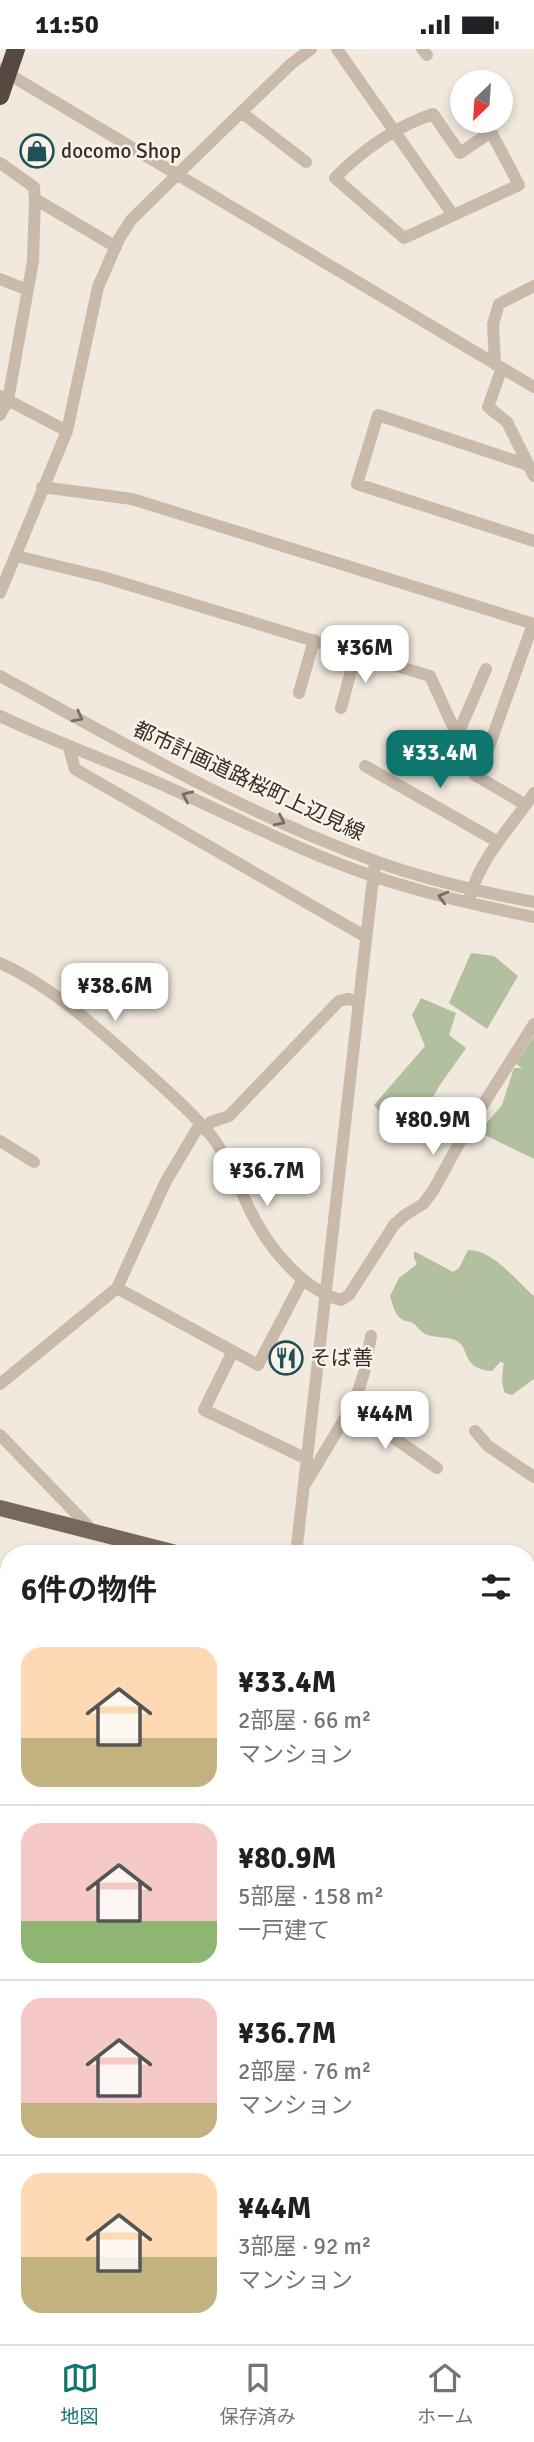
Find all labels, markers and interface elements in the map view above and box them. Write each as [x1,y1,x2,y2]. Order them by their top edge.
text: 11:50 [35,9,99,41]
north arrow [450,70,513,133]
map controls [450,70,513,133]
shop icon: docomo Shop [18,132,56,170]
place label: docomo Shop [61,138,181,164]
pin: ¥36M [324,625,406,685]
text: ¥36M [337,633,393,662]
one-way arrow [71,709,83,722]
street label: 都市計画道路桜町上辺見線 [129,716,369,846]
pin: ¥33.4M [383,731,497,790]
text: ¥33.4M [402,738,478,767]
one-way arrow [182,790,194,804]
one-way arrow [273,813,285,827]
one-way arrow [438,891,450,906]
pin: ¥38.6M [58,963,172,1023]
text: ¥38.6M [77,971,153,1000]
pin: ¥80.9M [376,1097,490,1157]
text: ¥80.9M [395,1105,471,1134]
pin: ¥36.7M [210,1149,324,1208]
text: ¥36.7M [229,1156,305,1185]
restaurant icon: そば善 [267,1339,305,1377]
place label: そば善 [310,1345,373,1371]
pin: ¥44M [344,1391,426,1451]
text: ¥44M [357,1399,413,1428]
icon: filters [477,1568,515,1606]
text: 6件の物件 [21,1572,157,1609]
text: ¥33.4M [238,1664,336,1701]
icon: home [77,1675,161,1759]
text: 2部屋 · 66 m² [238,1706,371,1735]
text: マンション [238,1740,353,1769]
text: ¥80.9M [238,1840,336,1877]
icon: home [77,1851,161,1935]
text: 5部屋 · 158 m² [238,1882,384,1911]
text: 一戸建て [238,1916,330,1945]
text: ¥36.7M [238,2015,336,2052]
icon: home [77,2026,161,2110]
text: 2部屋 · 76 m² [238,2057,371,2086]
text: マンション [238,2091,353,2120]
text: ¥44M [238,2190,312,2227]
icon: home [77,2201,161,2285]
text: 3部屋 · 92 m² [238,2232,371,2261]
text: マンション [238,2266,353,2295]
tab: 地図 [61,2359,99,2429]
tab: 保存済み [220,2359,296,2429]
tab: ホーム [417,2359,473,2429]

